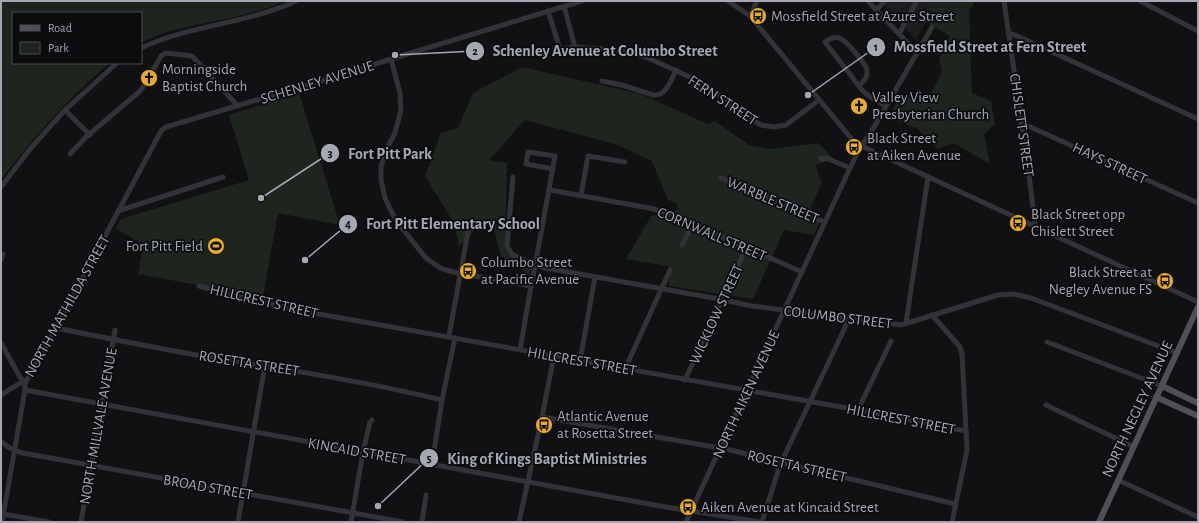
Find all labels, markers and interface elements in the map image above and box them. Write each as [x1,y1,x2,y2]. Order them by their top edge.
bus stop icon: Mossfield Street at Azure Street [748,6,768,26]
place label: Mossfield Street at Azure Street [771,9,954,24]
legend [12,12,142,64]
text: Road [48,22,72,34]
callout: Mossfield Street at Fern Street [866,33,1095,61]
callout: Schenley Avenue at Columbo Street [465,37,726,65]
text: Mossfield Street at Fern Street [894,39,1087,55]
text: 1 [874,41,878,53]
text: Park [48,42,69,54]
text: Schenley Avenue at Columbo Street [492,43,718,60]
text: 2 [472,45,478,57]
street label: SCHENLEY AVENUE [259,58,375,107]
place label: Morningside Baptist Church [162,62,247,94]
church icon: Morningside Baptist Church [139,68,159,88]
street label: CHISLETT STREET [1007,72,1036,178]
street label: FERN STREET [685,73,761,129]
place label: Valley View Presbyterian Church [872,90,989,122]
church icon: Valley View Presbyterian Church [849,96,869,116]
place label: Black Street at Aiken Avenue [867,131,961,163]
bus stop icon: Black Street at Aiken Avenue [844,137,864,157]
callout: Fort Pitt Park [320,139,440,167]
street label: HAYS STREET [1070,140,1150,187]
text: Fort Pitt Park [348,146,432,162]
text: 3 [327,147,333,159]
street label: WARBLE STREET [725,174,822,227]
street label: CORNWALL STREET [655,205,769,264]
place label: Black Street opp Chislett Street [1031,207,1125,239]
callout: Fort Pitt Elementary School [338,210,548,238]
bus stop icon: Black Street opp Chislett Street [1008,213,1028,233]
text: Fort Pitt Elementary School [366,216,540,233]
text: 4 [345,218,351,230]
street label: NORTH MATHILDA STREET [22,232,113,380]
sports icon: Fort Pitt Field [206,236,226,256]
place label: Fort Pitt Field [126,239,203,254]
place label: Columbo Street at Pacific Avenue [481,255,579,287]
bus stop icon: Columbo Street at Pacific Avenue [458,261,478,281]
street label: WICKLOW STREET [687,261,746,366]
place label: Black Street at Negley Avenue FS [1049,265,1152,297]
bus stop icon: Black Street at Negley Avenue FS [1155,271,1175,291]
street label: HILLCREST STREET [208,282,320,321]
street label: COLUMBO STREET [783,303,894,332]
street label: NORTH AIKEN AVENUE [710,328,783,460]
street label: NORTH NEGLEY AVENUE [1099,339,1176,480]
street label: HILLCREST STREET [526,345,638,379]
street label: NORTH MILLVALE AVENUE [77,347,120,505]
street label: ROSETTA STREET [198,348,301,379]
street label: HILLCREST STREET [845,402,957,438]
place label: Atlantic Avenue at Rosetta Street [557,409,653,441]
bus stop icon: Atlantic Avenue at Rosetta Street [534,415,554,435]
street label: KINCAID STREET [307,435,408,468]
callout: King of Kings Baptist Ministries [419,444,655,472]
street label: ROSETTA STREET [746,448,849,485]
text: King of Kings Baptist Ministries [447,451,647,467]
text: 5 [426,452,432,464]
street label: BROAD STREET [162,472,255,503]
bus stop icon: Aiken Avenue at Kincaid Street [678,497,698,517]
place label: Aiken Avenue at Kincaid Street [701,500,879,515]

